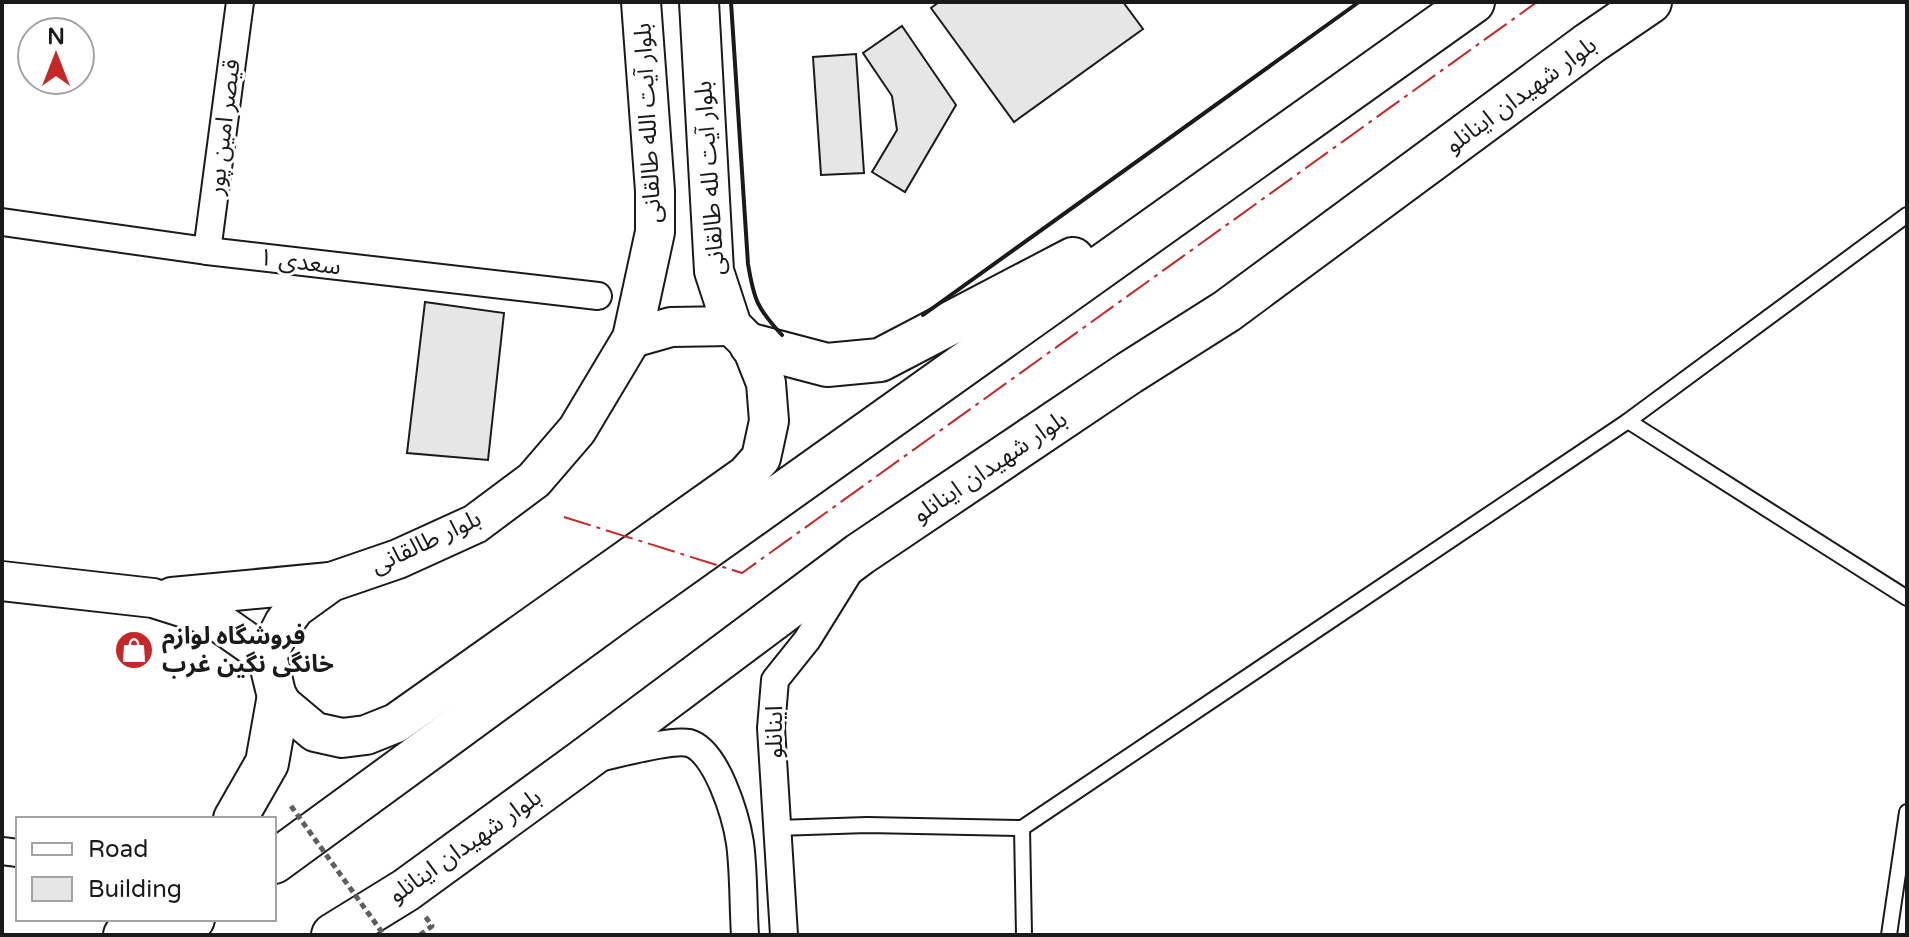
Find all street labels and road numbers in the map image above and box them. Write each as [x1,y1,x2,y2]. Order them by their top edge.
street label: بلوار آیت الله طالقانی [628,22,668,224]
street label: بلوار شهیدان اینانلو [1440,30,1602,160]
street label: قیصر امین پور [201,57,247,198]
street label: بلوار آیت لله طالقانی [689,80,731,276]
street label: سعدی ۱ [257,243,343,281]
street label: بلوار شهیدان اینانلو [907,405,1073,529]
street label: بلوار طالقانی [366,504,486,580]
street label: اینانلو [760,705,789,759]
street label: بلوار شهیدان اینانلو [383,783,547,909]

